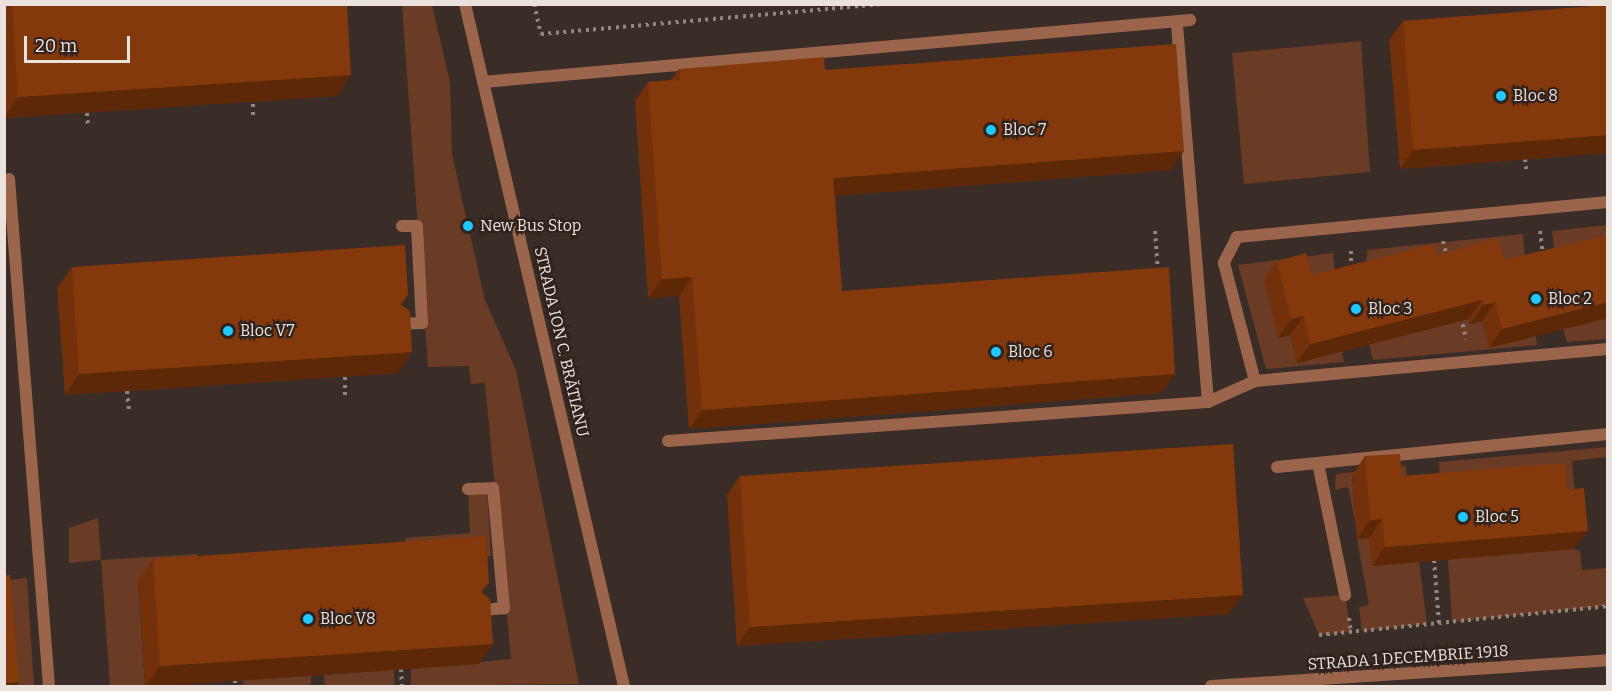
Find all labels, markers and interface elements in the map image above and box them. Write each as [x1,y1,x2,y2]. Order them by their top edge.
scale bar [27,24,134,62]
text: 20 m [35,35,77,57]
place label: Bloc 8 [1513,86,1558,106]
marker: Bloc 8 [1494,89,1508,103]
place label: Bloc 7 [1003,120,1046,140]
marker: Bloc 7 [984,123,998,137]
place label: New Bus Stop [480,216,581,236]
marker: New Bus Stop [461,219,475,233]
street label: STRADA ION C. BRĂTIANU [530,245,592,439]
place label: Bloc 2 [1548,289,1592,309]
marker: Bloc 2 [1529,292,1543,306]
place label: Bloc 3 [1368,299,1412,319]
marker: Bloc 3 [1349,302,1363,316]
place label: Bloc V7 [240,321,294,341]
marker: Bloc V7 [221,324,235,338]
place label: Bloc 6 [1008,342,1053,362]
marker: Bloc 6 [989,345,1003,359]
place label: Bloc 5 [1475,507,1519,527]
marker: Bloc 5 [1456,510,1470,524]
place label: Bloc V8 [320,609,376,629]
marker: Bloc V8 [301,612,315,626]
street label: STRADA 1 DECEMBRIE 1918 [1307,641,1509,675]

